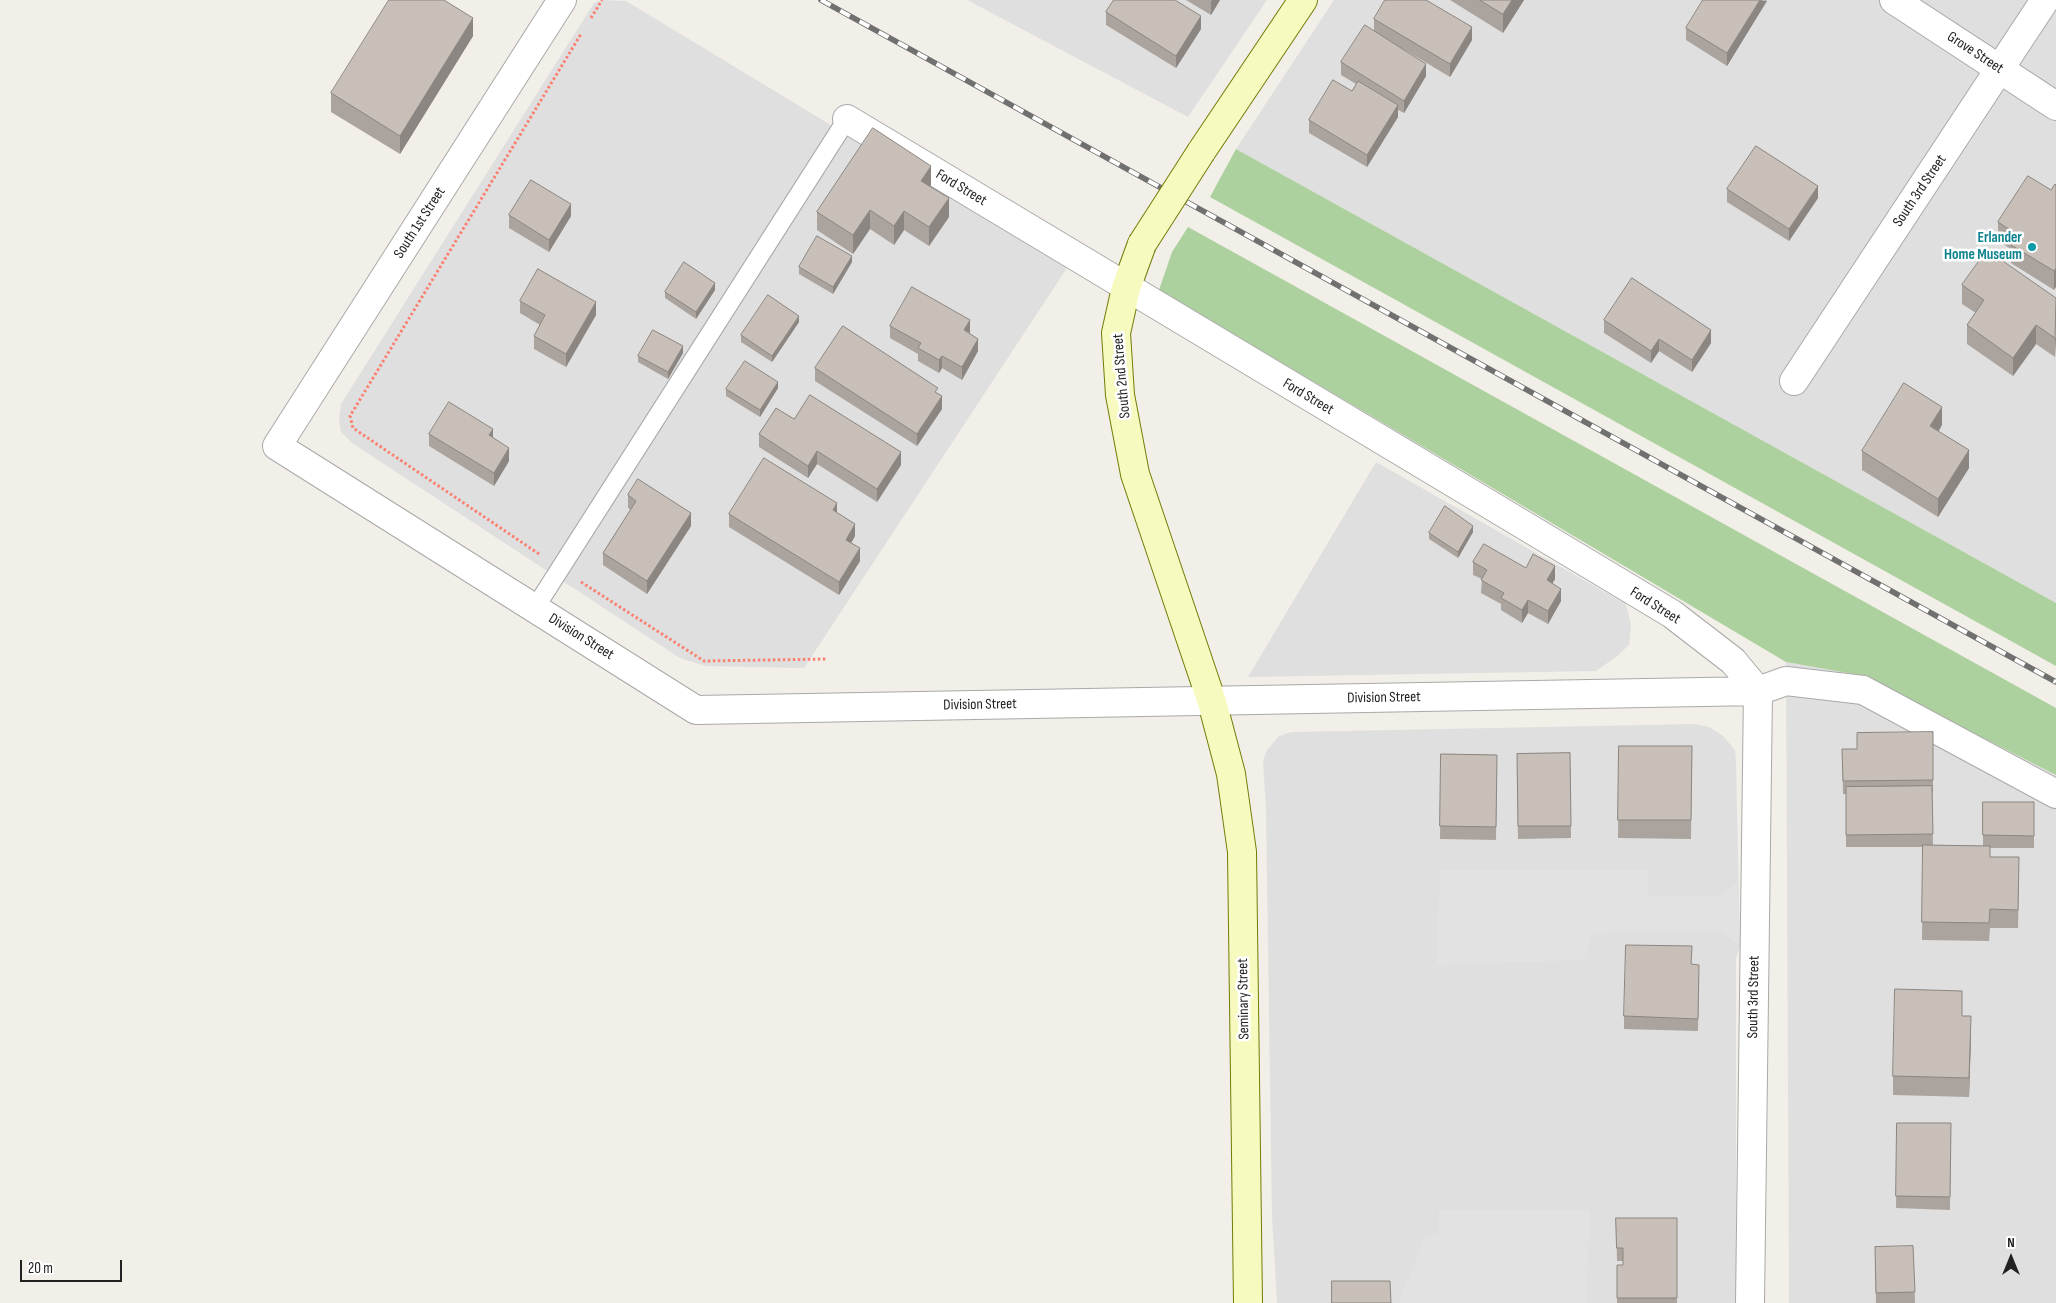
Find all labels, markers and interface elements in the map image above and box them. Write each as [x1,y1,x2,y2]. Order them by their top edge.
street label: Grove Street [1943,28,2007,78]
street label: South 3rd Street [1889,152,1951,230]
street label: Ford Street [932,166,990,210]
street label: South 1st Street [390,184,450,262]
place label: Erlander Home Museum [1944,229,2022,264]
marker: Erlander Home Museum [2026,241,2038,253]
street label: South 2nd Street [1109,333,1135,419]
street label: Ford Street [1279,375,1337,419]
street label: Ford Street [1626,584,1684,628]
street label: Division Street [545,610,617,664]
street label: Division Street [1347,688,1421,708]
street label: Division Street [943,695,1017,715]
street label: South 3rd Street [1744,955,1764,1039]
street label: Seminary Street [1234,958,1254,1040]
north arrow [1986,1233,2036,1283]
text: N [2007,1234,2015,1251]
scale bar [22,1250,125,1282]
text: 20 m [28,1259,53,1278]

